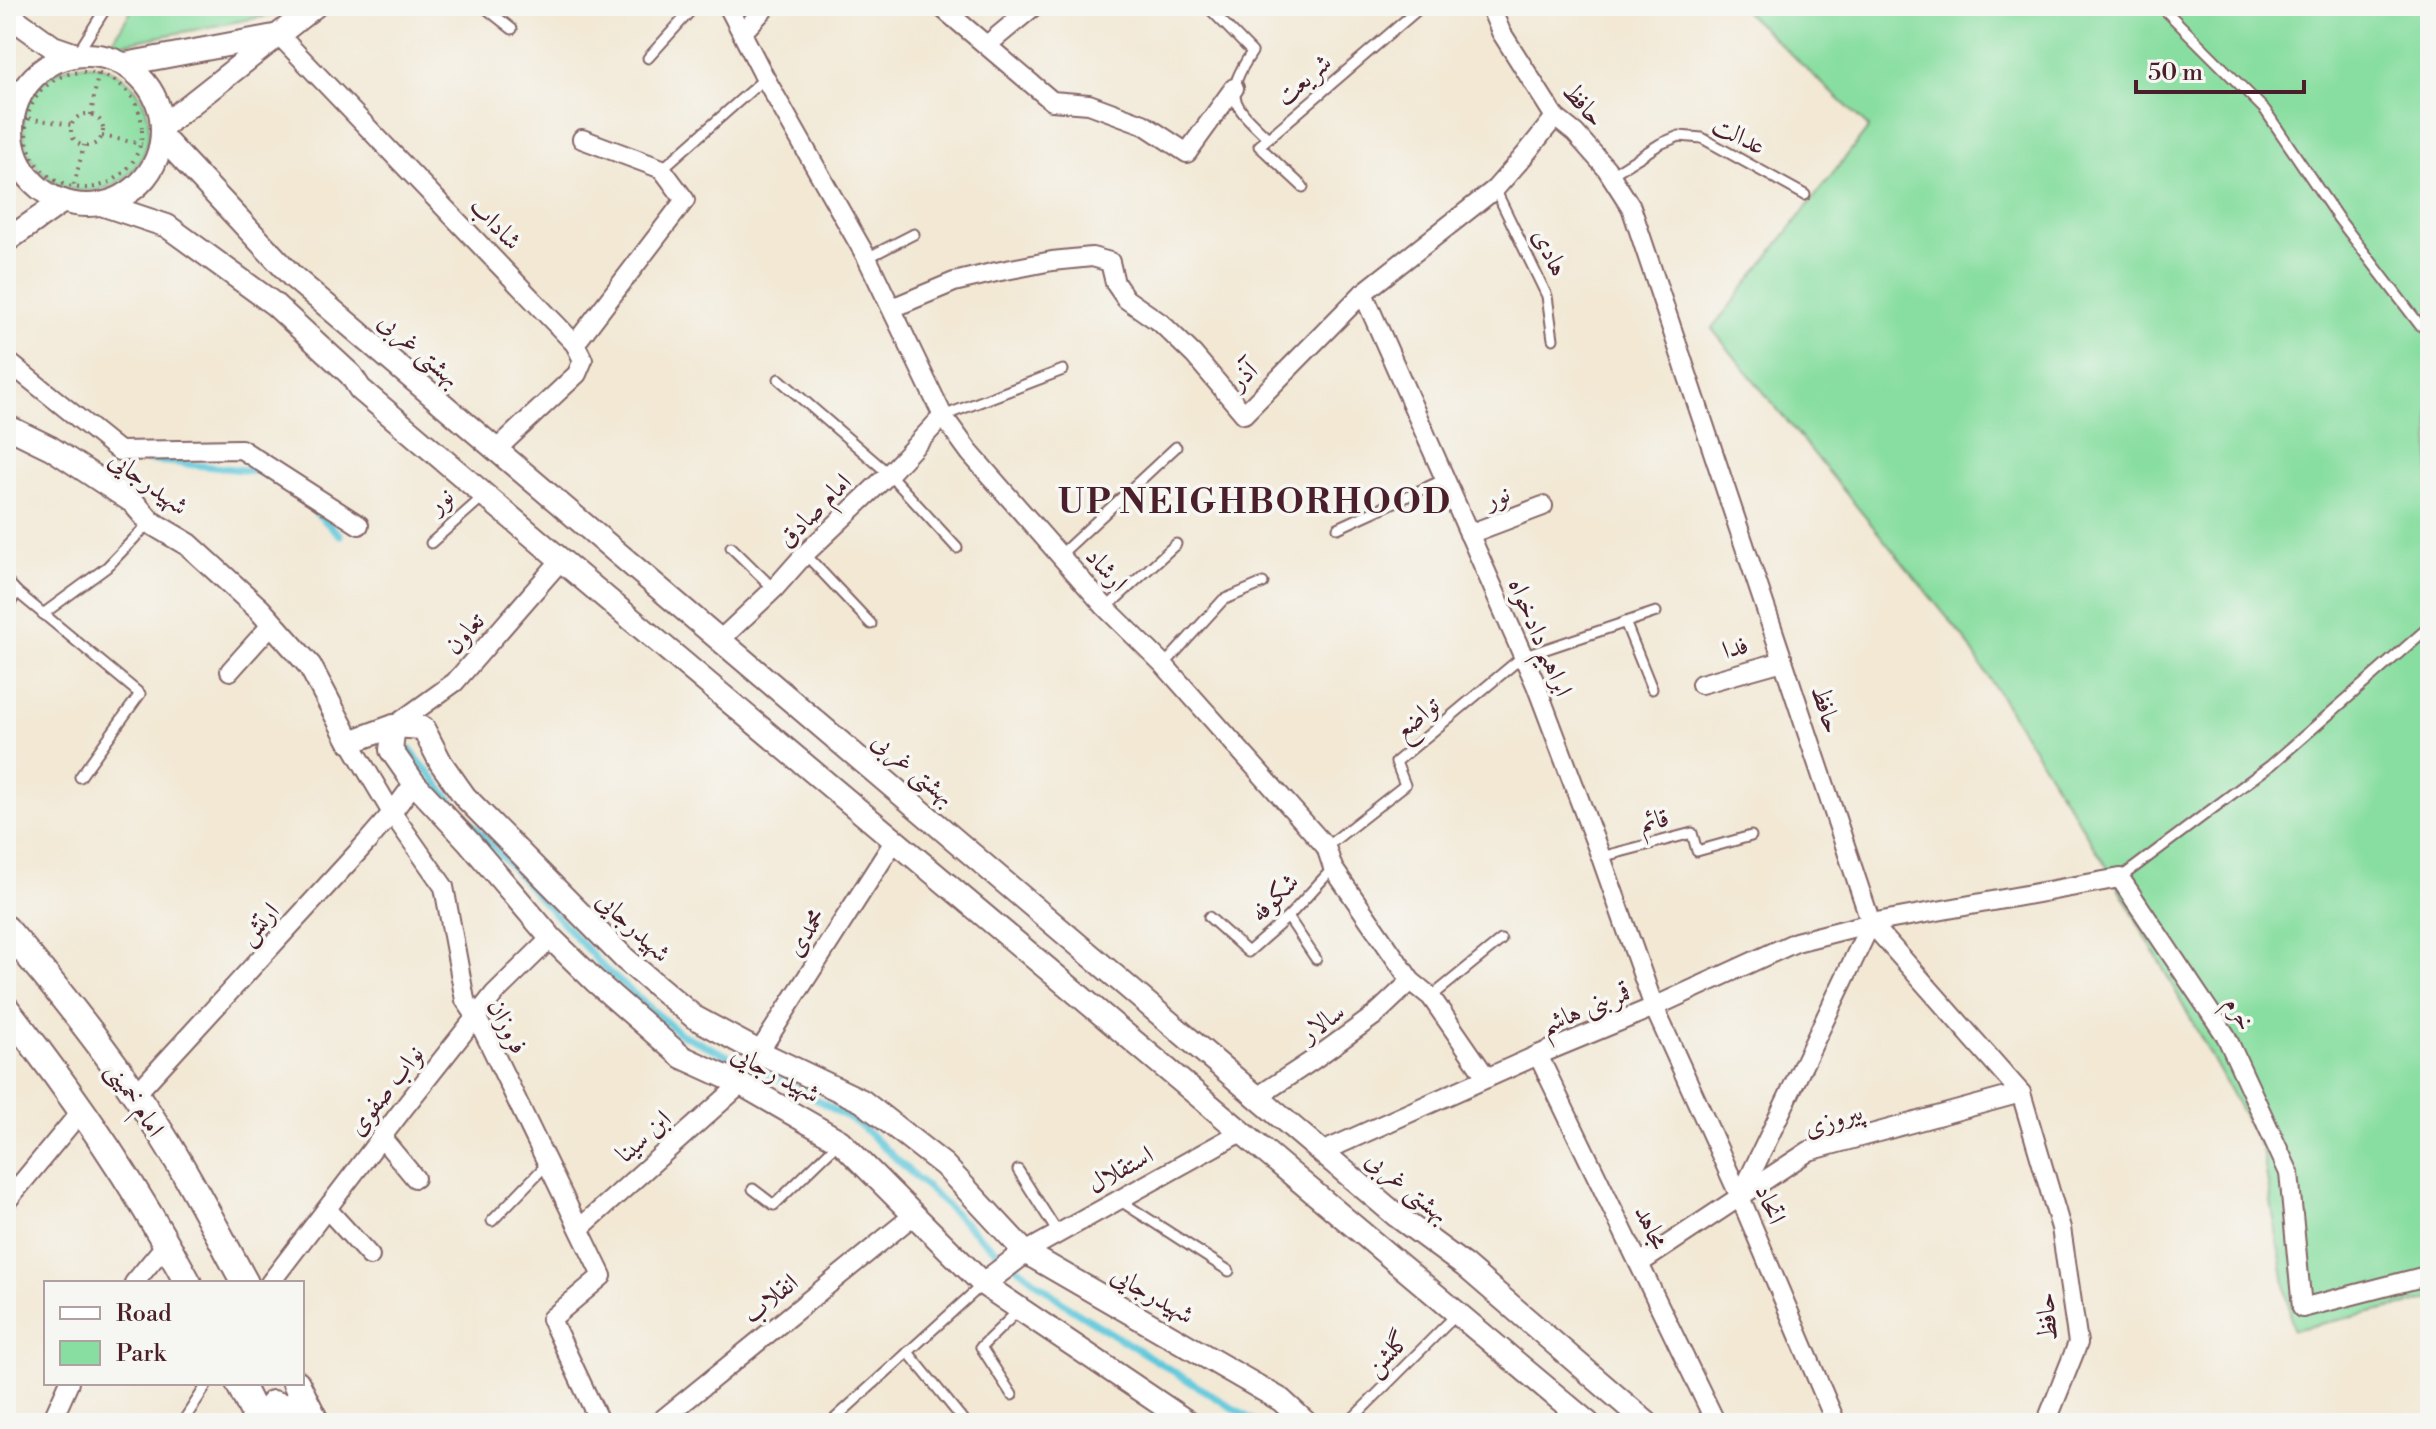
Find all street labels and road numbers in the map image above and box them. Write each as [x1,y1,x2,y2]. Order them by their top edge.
street label: شریعت [1269,47,1338,113]
street label: حافظ [1555,76,1612,134]
street label: عدالت [1707,109,1771,162]
street label: شاداب [462,190,528,257]
street label: هادی [1525,223,1575,282]
street label: بهشتی غربی [370,305,467,396]
street label: آذر [1220,353,1266,399]
street label: شهیدرجایی [102,443,194,522]
street label: امام صادق [771,467,863,559]
street label: نور [1477,478,1514,517]
street label: نور [419,481,460,523]
street label: ارشاد [1078,541,1134,598]
street label: ابراهیم دادخواه [1493,573,1579,705]
street label: تعاون [438,605,493,661]
street label: فدا [1719,629,1752,667]
street label: حافظ [1803,681,1849,738]
street label: تواضع [1387,689,1452,752]
street label: بهشتی غربی [864,725,962,814]
street label: قائم [1636,802,1674,846]
street label: شکوفه [1243,866,1306,929]
street label: شهیدرجایی [589,884,677,969]
street label: ارتش [231,896,287,952]
street label: محمدی [779,902,833,963]
street label: قمربنی هاشم [1536,976,1638,1050]
street label: خرم [2211,990,2262,1040]
street label: فروزان [479,993,535,1060]
street label: سالار [1291,996,1351,1052]
street label: شهید رجایی [726,1037,825,1111]
street label: نواب صفوی [341,1039,431,1142]
street label: امام خمینی [94,1056,171,1146]
street label: پیروزی [1800,1095,1868,1146]
street label: ابن سینا [609,1103,678,1170]
street label: استقلال [1082,1139,1159,1201]
street label: بهشتی غربی [1358,1143,1456,1232]
street label: اتحاد [1748,1180,1793,1229]
street label: مجاهد [1627,1200,1676,1255]
street label: شهیدرجایی [1105,1258,1200,1331]
street label: انقلاب [736,1267,805,1331]
street label: حافظ [2029,1291,2065,1343]
street label: گلشن [1358,1324,1418,1384]

